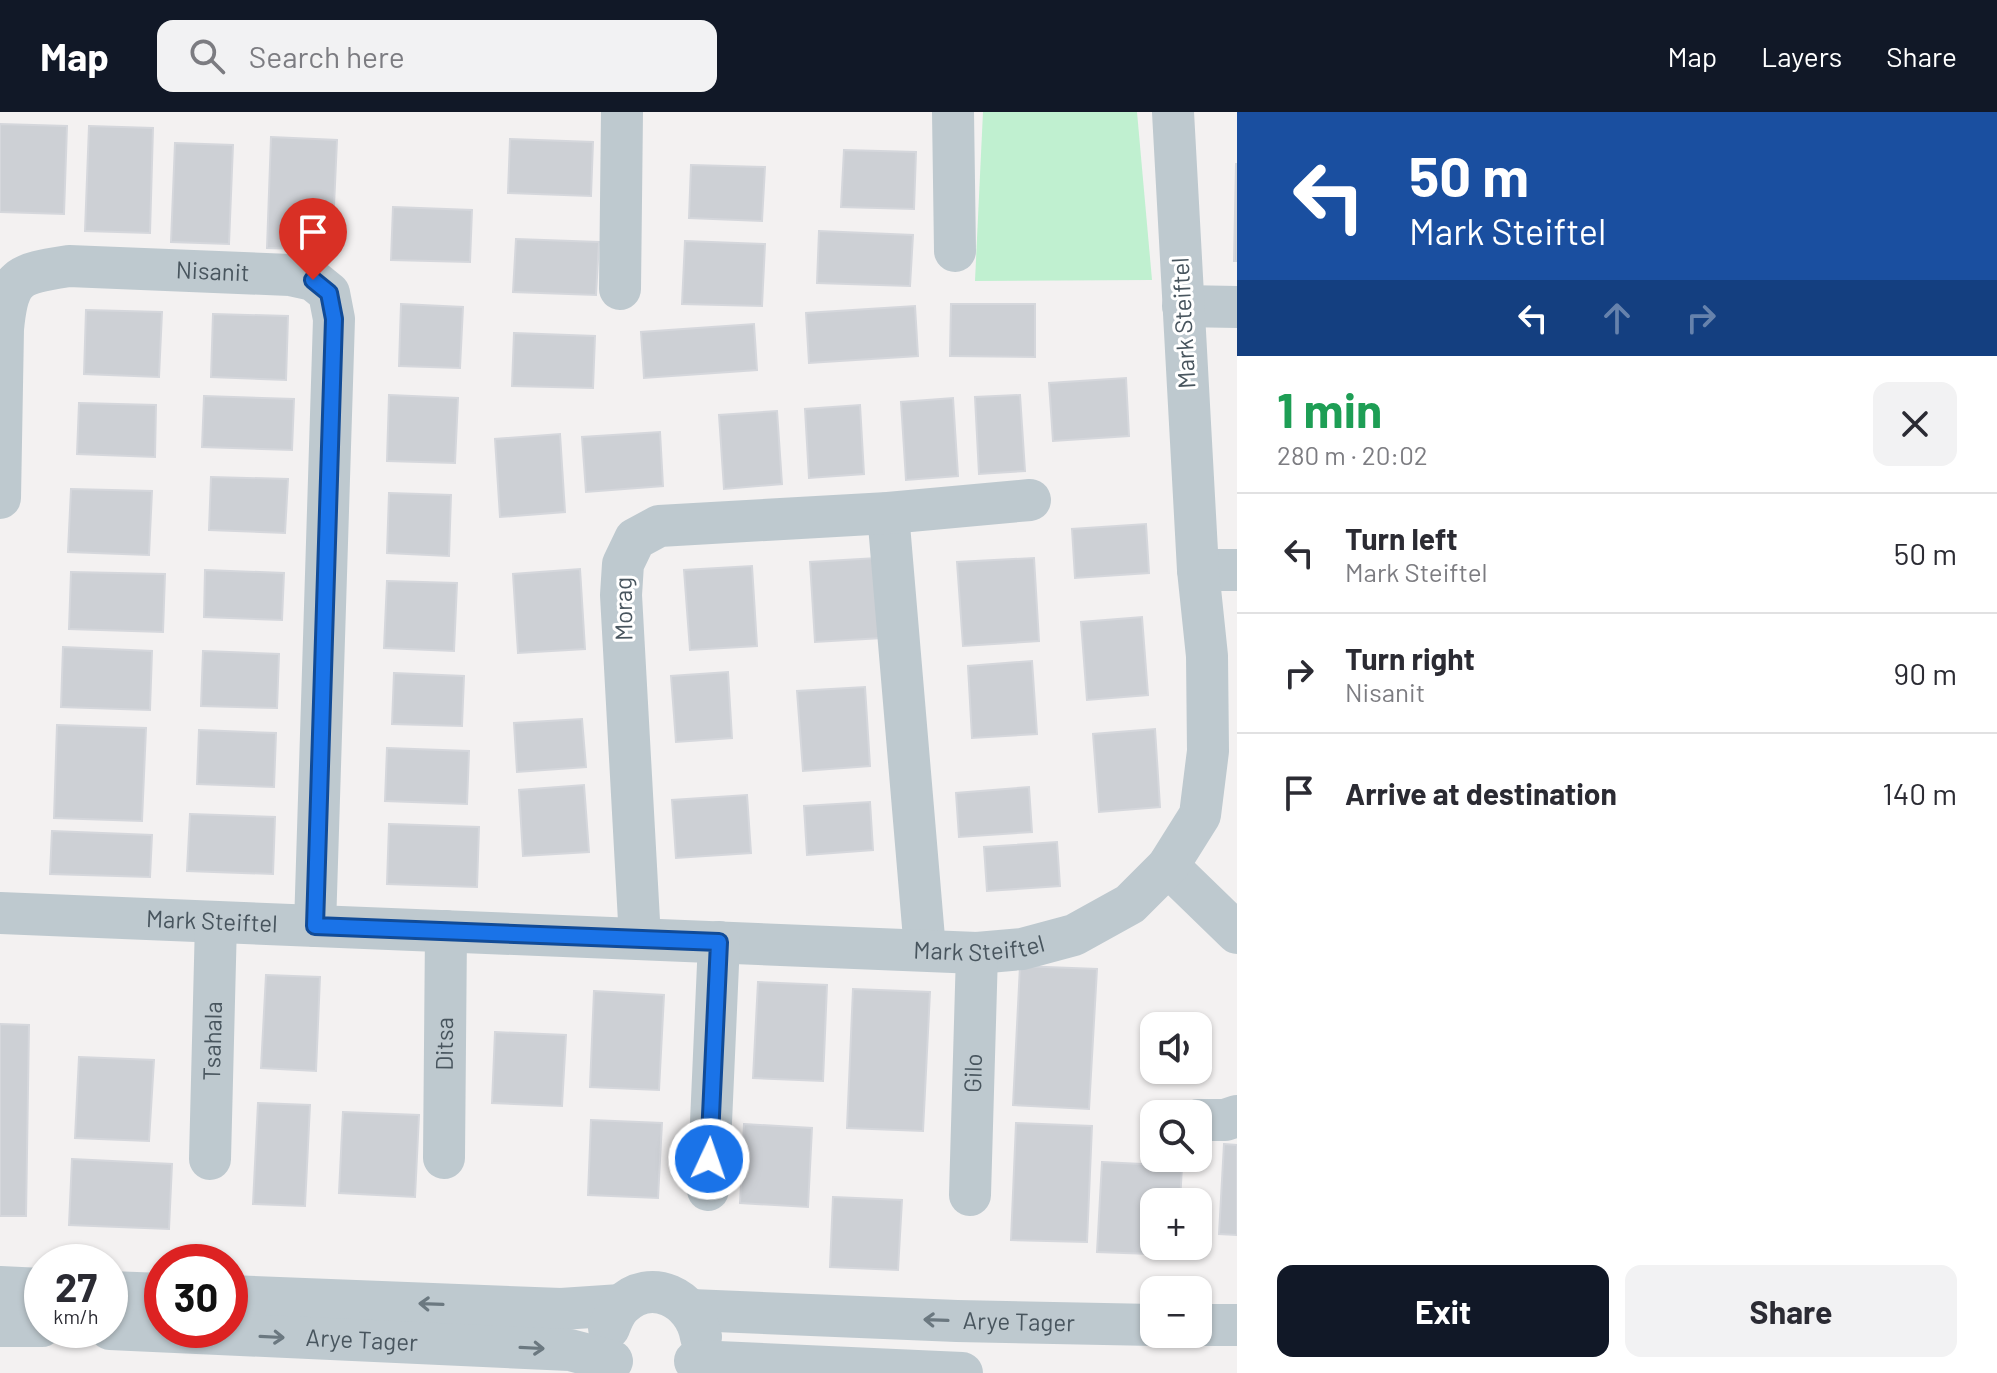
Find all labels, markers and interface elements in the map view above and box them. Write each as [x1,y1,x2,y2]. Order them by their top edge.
search box [157,20,717,92]
text: Map [40,33,109,79]
icon: search [185,34,229,78]
text: Search here [249,38,405,74]
text: Map [1667,39,1717,73]
text: Layers [1761,39,1842,73]
text: Share [1886,39,1957,73]
text: 50 m [1409,141,1529,208]
icon: left [1277,144,1381,248]
pin [279,198,347,280]
text: Mark Steiftel [1409,209,1606,252]
icon: arrive [291,210,335,254]
street label: Nisanit [175,254,250,286]
street label: Mark Steiftel [1165,257,1200,390]
icon: left [1511,296,1555,340]
icon: ahead [1595,296,1639,340]
icon: right [1679,296,1723,340]
text: 1 min [1277,380,1382,438]
button: close [1873,382,1957,466]
text: 280 m · 20:02 [1277,439,1428,470]
text: Turn left [1345,520,1458,556]
icon: left [1277,531,1321,575]
text: 50 m [1894,535,1957,571]
text: Mark Steiftel [1345,556,1487,587]
street label: Morag [607,577,638,641]
text: Turn right [1345,640,1475,676]
icon: right [1277,651,1321,695]
text: 90 m [1894,655,1957,691]
text: Nisanit [1345,676,1425,707]
icon: arrive [1277,771,1321,815]
text: Arrive at destination [1345,775,1617,811]
text: 140 m [1882,775,1957,811]
street label: Mark Steiftel [146,903,278,937]
street label: Mark Steiftel [913,928,1047,966]
street label: Tsahala [196,1001,227,1081]
map controls [1140,1012,1212,1348]
button: sound [1140,1012,1212,1084]
street label: Ditsa [429,1017,458,1071]
street label: Gilo [957,1053,987,1093]
button: search [1140,1100,1212,1172]
position arrow [667,1117,751,1201]
button: + [1140,1188,1212,1260]
speed limit sign: 30 [144,1244,248,1348]
text: 27 [55,1262,97,1310]
button: Exit [1277,1265,1609,1357]
button: Share [1625,1265,1957,1357]
button: − [1140,1276,1212,1348]
one-way arrow [418,1296,445,1311]
text: km/h [53,1304,99,1328]
street label: Arye Tager [962,1305,1075,1336]
one-way arrow [923,1312,950,1327]
street label: Arye Tager [305,1322,419,1356]
one-way arrow [258,1329,285,1344]
one-way arrow [518,1341,545,1356]

